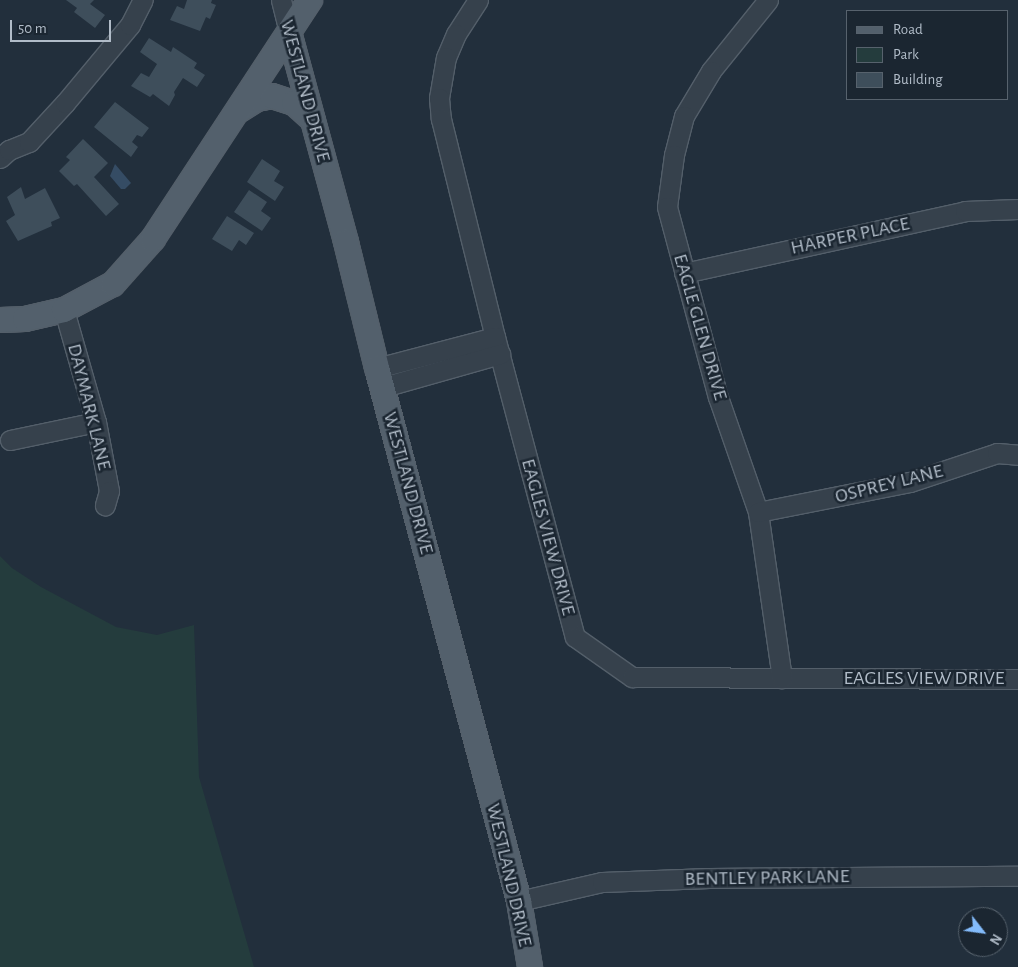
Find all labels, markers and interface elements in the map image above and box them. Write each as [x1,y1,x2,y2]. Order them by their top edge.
scale bar [12,10,114,42]
legend [846,10,1008,100]
street label: WESTLAND DRIVE [274,17,336,165]
text: 50 m [18,21,47,36]
text: Road [893,22,923,37]
text: Park [893,47,919,62]
text: Building [893,72,943,87]
street label: HARPER PLACE [788,212,912,260]
street label: EAGLE GLEN DRIVE [668,251,732,403]
street label: DAYMARK LANE [62,341,116,473]
street label: WESTLAND DRIVE [377,409,439,557]
street label: EAGLES VIEW DRIVE [516,456,580,618]
street label: OSPREY LANE [833,459,945,509]
street label: EAGLES VIEW DRIVE [843,666,1005,690]
street label: WESTLAND DRIVE [481,801,537,949]
street label: BENTLEY PARK LANE [684,865,850,891]
north arrow [958,907,1008,957]
text: N [987,931,1004,947]

